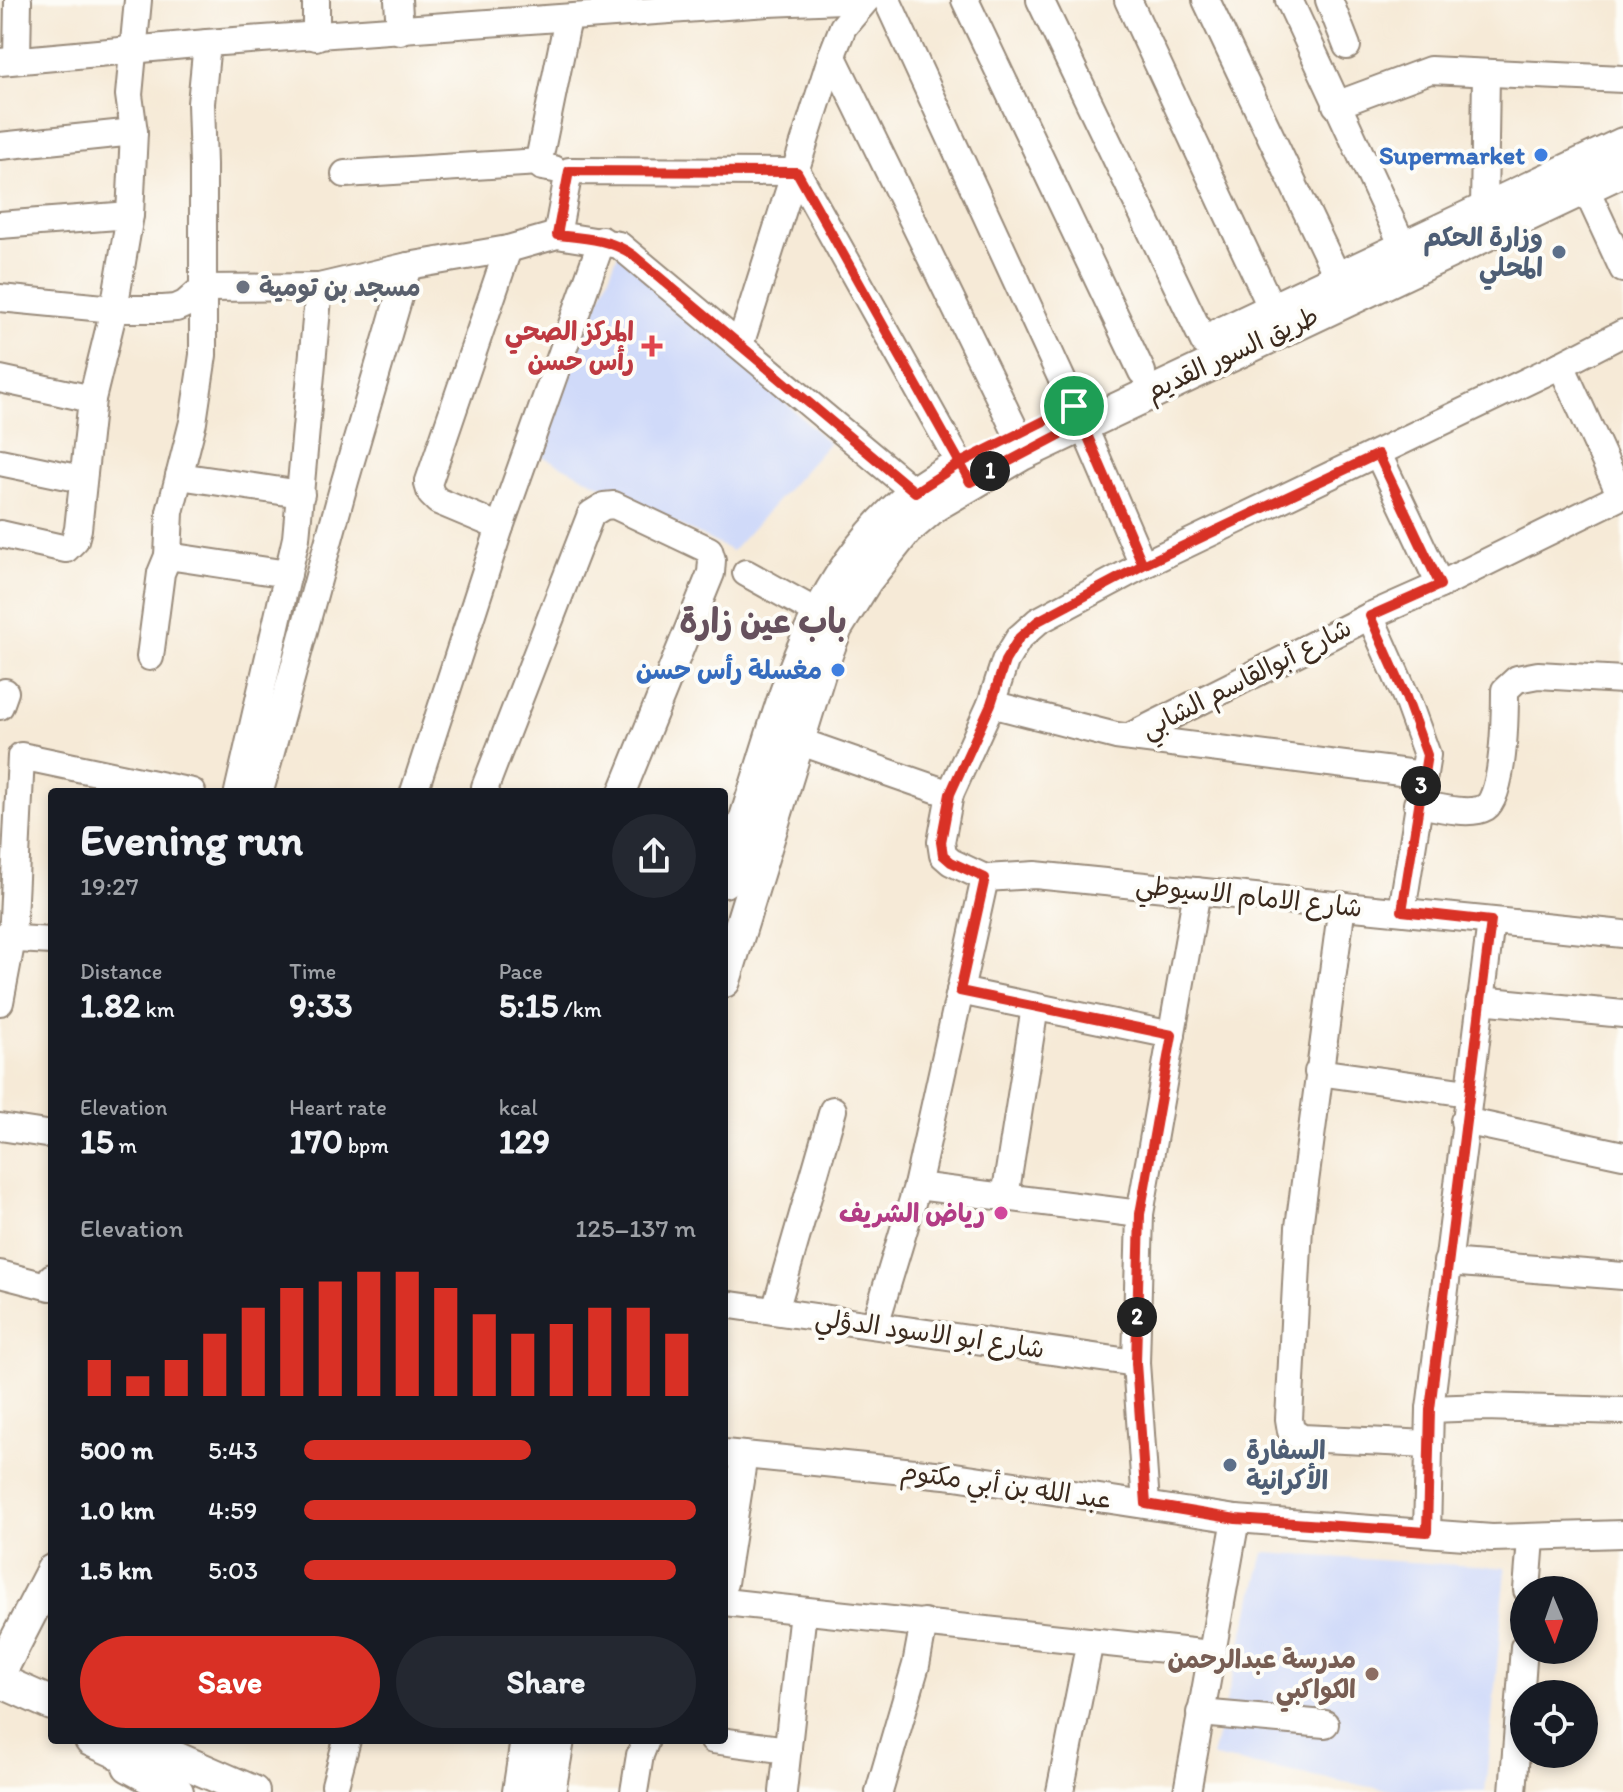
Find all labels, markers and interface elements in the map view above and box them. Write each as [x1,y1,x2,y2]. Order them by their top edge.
place label: Supermarket [1379,139,1525,171]
marker: Supermarket [1532,146,1550,164]
place label: وزارة الحكم المحلي [1424,221,1543,291]
marker: وزارة الحكم المحلي [1550,243,1568,261]
place label: مسجد بن تومية [259,271,421,304]
marker: مسجد بن تومية [234,278,252,296]
street label: طريق السور القديم [1140,299,1325,411]
place label: المركز الصحي رأس حسن [505,315,634,377]
marker: المركز الصحي رأس حسن [641,335,663,357]
pin [1040,372,1108,440]
icon: arrive [1052,384,1096,428]
pin: 1 [970,451,1010,491]
text: 1 [985,457,995,484]
district label: باب عين زارة [679,601,847,642]
street label: شارع أبوالقاسم الشابي [1135,611,1360,751]
place label: مغسلة رأس حسن [636,654,822,686]
marker: مغسلة رأس حسن [829,661,847,679]
pin: 3 [1401,766,1441,806]
text: 3 [1415,772,1427,799]
text: Evening run [80,813,303,866]
button: share [612,814,696,898]
street label: شارع الامام الاسيوطي [1133,868,1364,931]
text: 19:27 [80,870,139,902]
text: Distance [80,958,162,985]
text: Time [289,958,336,985]
text: Pace [499,958,543,985]
text: 1.82 [80,985,141,1026]
text: 9:33 [289,985,353,1026]
text: 5:15 [499,985,558,1026]
text: km [141,996,175,1023]
text: /km [558,996,602,1023]
text: Elevation [80,1094,167,1121]
text: Heart rate [289,1094,387,1121]
text: kcal [499,1094,538,1121]
text: 15 [80,1121,114,1162]
text: 170 [289,1121,343,1162]
text: 129 [499,1121,550,1162]
text: m [114,1132,137,1159]
text: bpm [343,1132,389,1159]
place label: رياض الشريف [839,1197,985,1229]
marker: رياض الشريف [992,1204,1010,1222]
text: Elevation [80,1212,183,1244]
text: 125–137 m [575,1212,696,1244]
pin: 2 [1117,1297,1157,1337]
street label: شارع ابو الاسود الدؤلي [812,1301,1047,1372]
text: 2 [1131,1303,1143,1330]
text: 500 m [80,1434,153,1466]
text: 5:43 [208,1434,258,1466]
place label: السفارة الأكرانية [1246,1434,1328,1496]
street label: عبد الله بن أبي مكتوم [898,1454,1113,1523]
marker: السفارة الأكرانية [1221,1456,1239,1474]
text: 1.0 km [80,1494,155,1526]
text: 4:59 [208,1494,257,1526]
text: 1.5 km [80,1554,152,1586]
text: 5:03 [208,1554,258,1586]
north arrow [1510,1576,1598,1664]
map controls [1510,1576,1598,1768]
button: Save [80,1636,380,1728]
button: Share [396,1636,696,1728]
place label: مدرسة عبدالرحمن الكواكبي [1168,1643,1356,1713]
marker: مدرسة عبدالرحمن الكواكبي [1363,1665,1381,1683]
button: locate [1510,1680,1598,1768]

